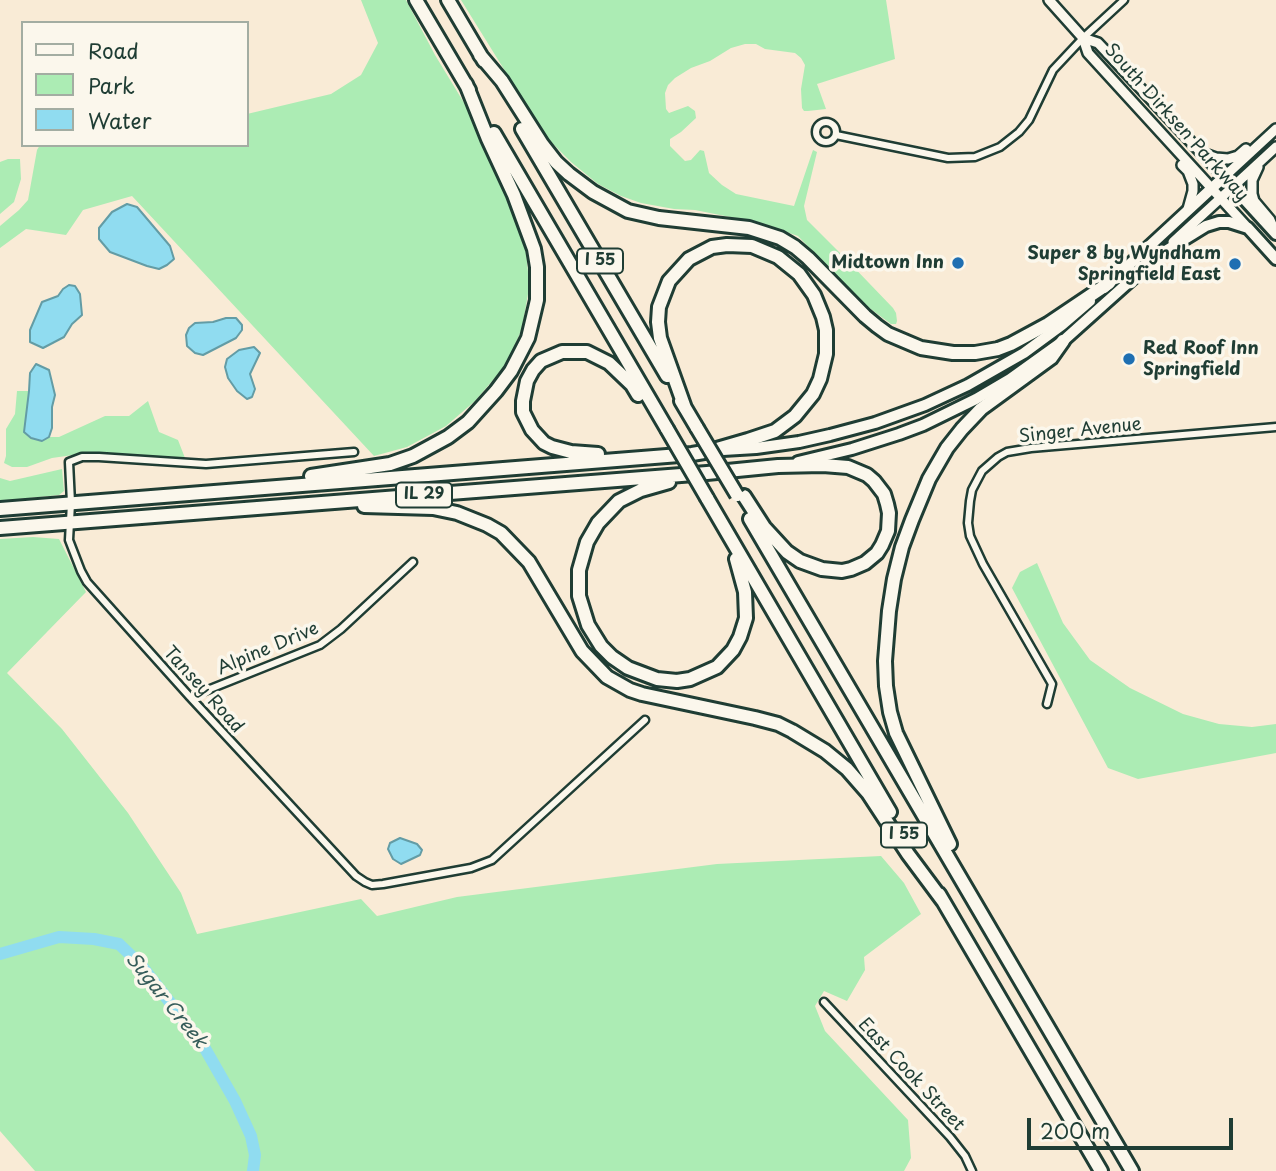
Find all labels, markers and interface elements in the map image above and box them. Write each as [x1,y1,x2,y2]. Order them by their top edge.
legend [21,21,248,147]
text: Road [88,34,139,66]
street label: South Dirksen Parkway [1100,40,1252,206]
text: Park [88,69,135,101]
text: Water [88,104,151,136]
place label: Super 8 by Wyndham Springfield East [1027,243,1221,286]
road number: I 55 [577,248,623,274]
place label: Midtown Inn [831,252,944,274]
marker: Midtown Inn [950,255,966,271]
marker: Super 8 by Wyndham Springfield East [1227,256,1243,272]
place label: Red Roof Inn Springfield [1143,338,1259,380]
marker: Red Roof Inn Springfield [1121,351,1137,367]
street label: Singer Avenue [1017,414,1143,448]
road number: IL 29 [396,482,452,508]
street label: Alpine Drive [214,618,322,680]
street label: Tansey Road [158,642,248,738]
road number: I 55 [881,822,927,848]
water label: Sugar Creek [121,949,211,1053]
street label: East Cook Street [853,1014,969,1136]
scale bar [1031,1104,1238,1148]
text: 200 m [1040,1114,1110,1146]

